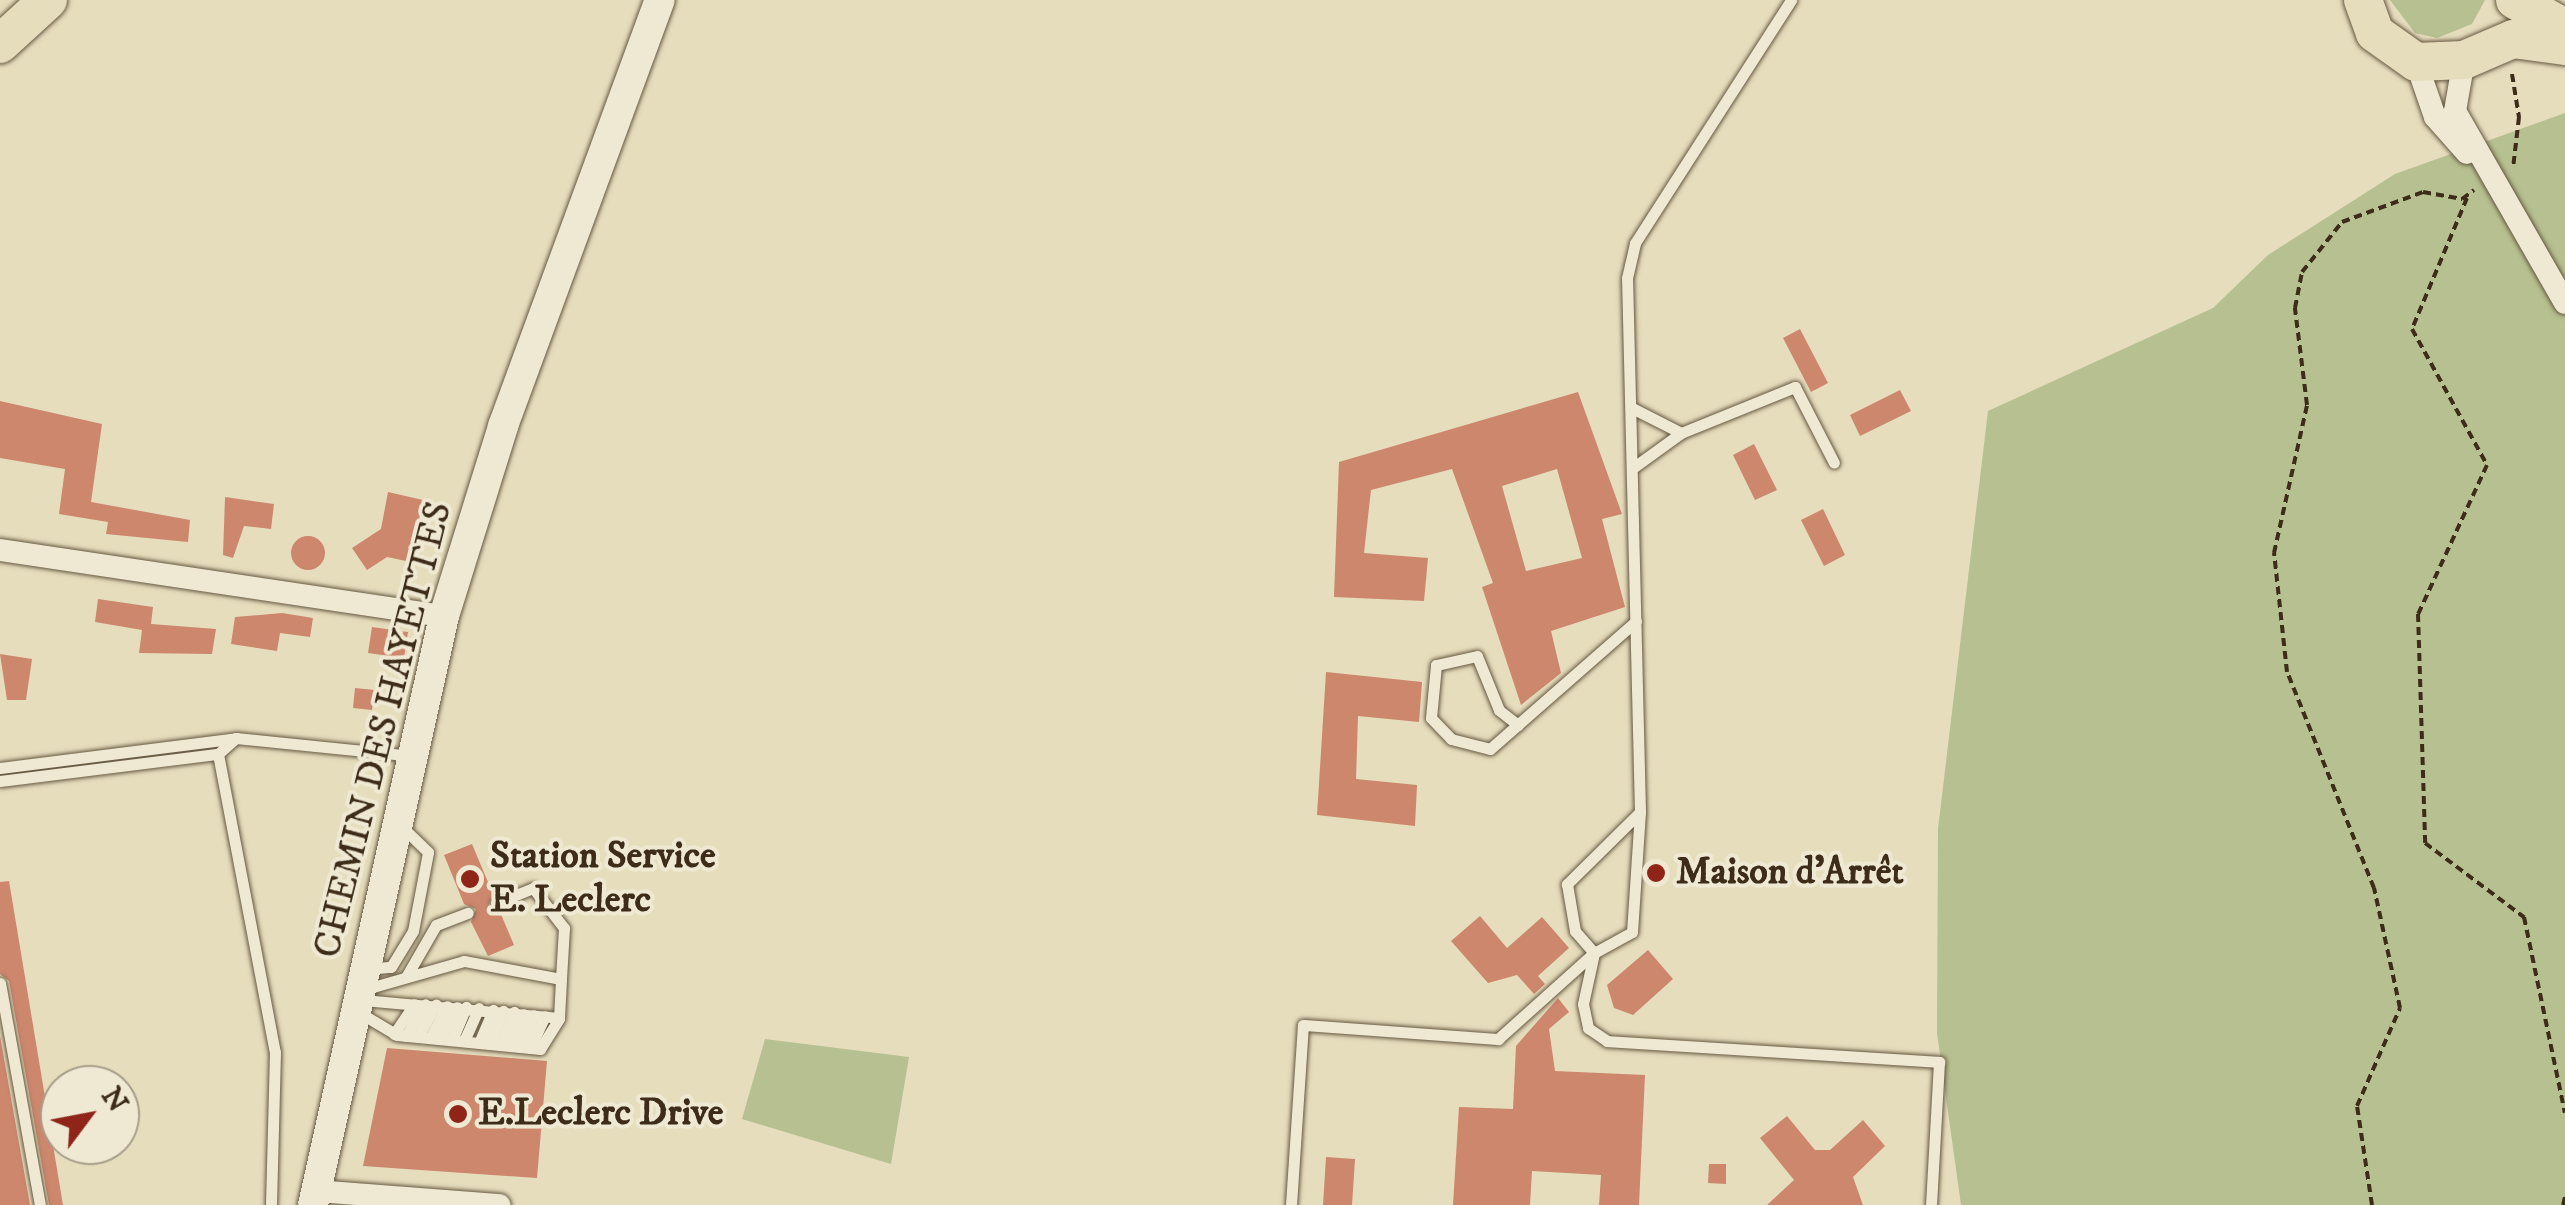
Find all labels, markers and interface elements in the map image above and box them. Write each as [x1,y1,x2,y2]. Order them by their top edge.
street label: CHEMIN DES HAYETTES [305,497,463,963]
place label: Station Service E. Leclerc [490,834,716,924]
place label: Maison d'Arrêt [1676,850,1904,896]
marker: Maison d'Arrêt [1645,862,1667,884]
marker: Station Service E. Leclerc [459,868,481,890]
north arrow [40,1065,140,1165]
text: N [93,1081,135,1119]
place label: E.Leclerc Drive [478,1091,724,1137]
marker: E.Leclerc Drive [447,1103,469,1125]

